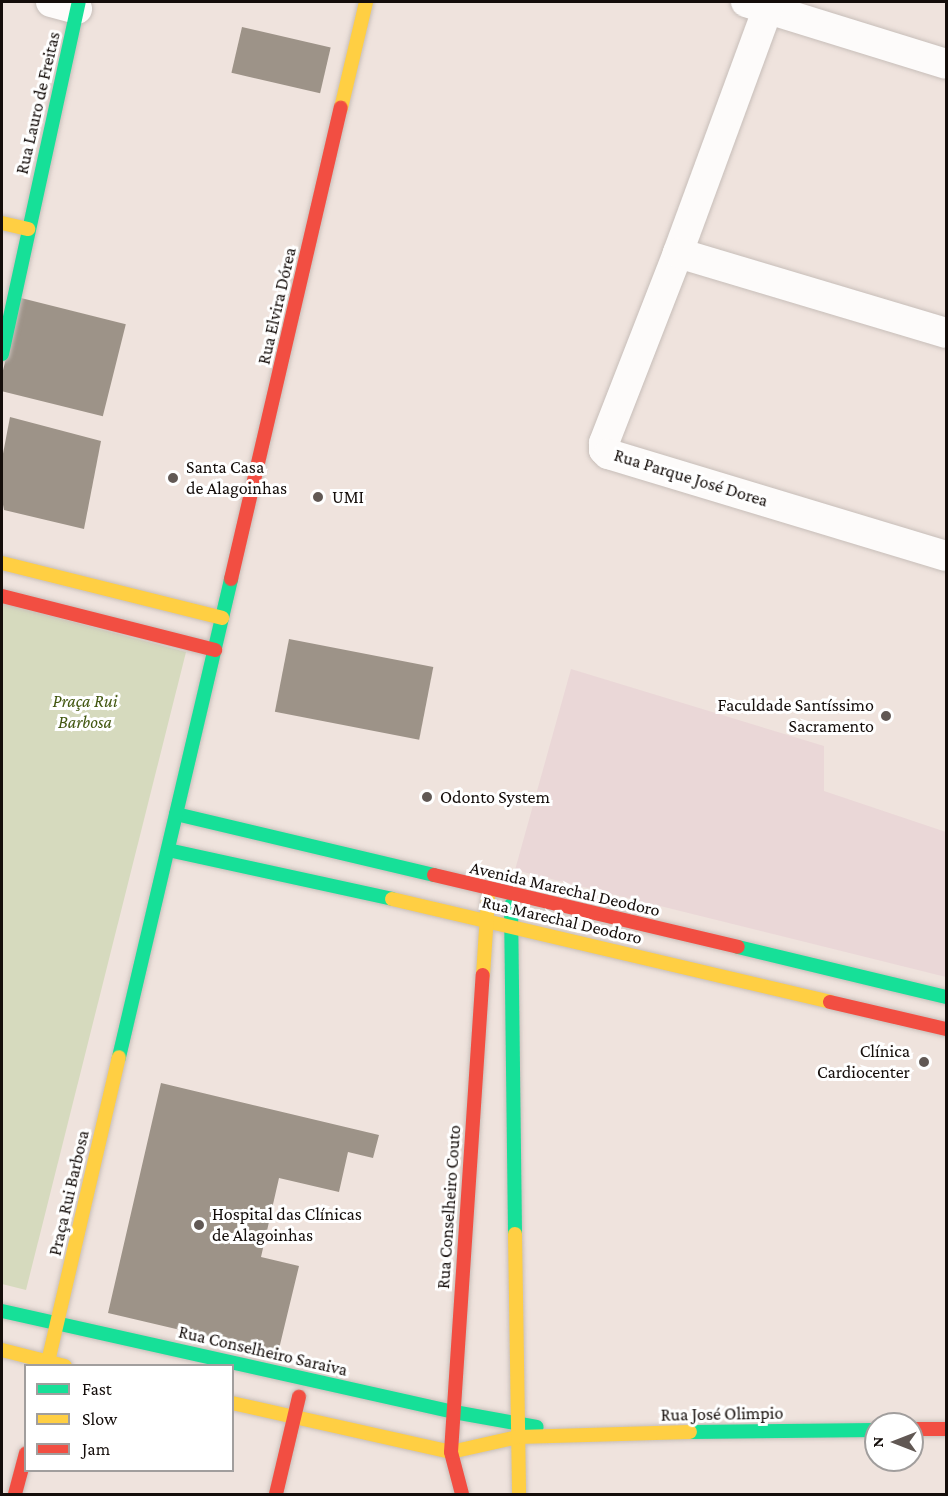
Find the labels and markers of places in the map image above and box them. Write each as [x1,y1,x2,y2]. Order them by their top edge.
place label: Santa Casa de Alagoinhas [186,457,287,500]
marker: Santa Casa de Alagoinhas [164,469,182,487]
place label: UMI [332,486,364,508]
marker: UMI [309,488,327,506]
place label: Faculdade Santíssimo Sacramento [718,695,874,738]
marker: Faculdade Santíssimo Sacramento [879,709,893,723]
place label: Odonto System [440,786,550,808]
marker: Odonto System [418,788,436,806]
place label: Clínica Cardiocenter [817,1041,910,1084]
marker: Clínica Cardiocenter [915,1053,933,1071]
place label: Hospital das Clínicas de Alagoinhas [212,1204,362,1246]
marker: Hospital das Clínicas de Alagoinhas [190,1216,208,1234]

